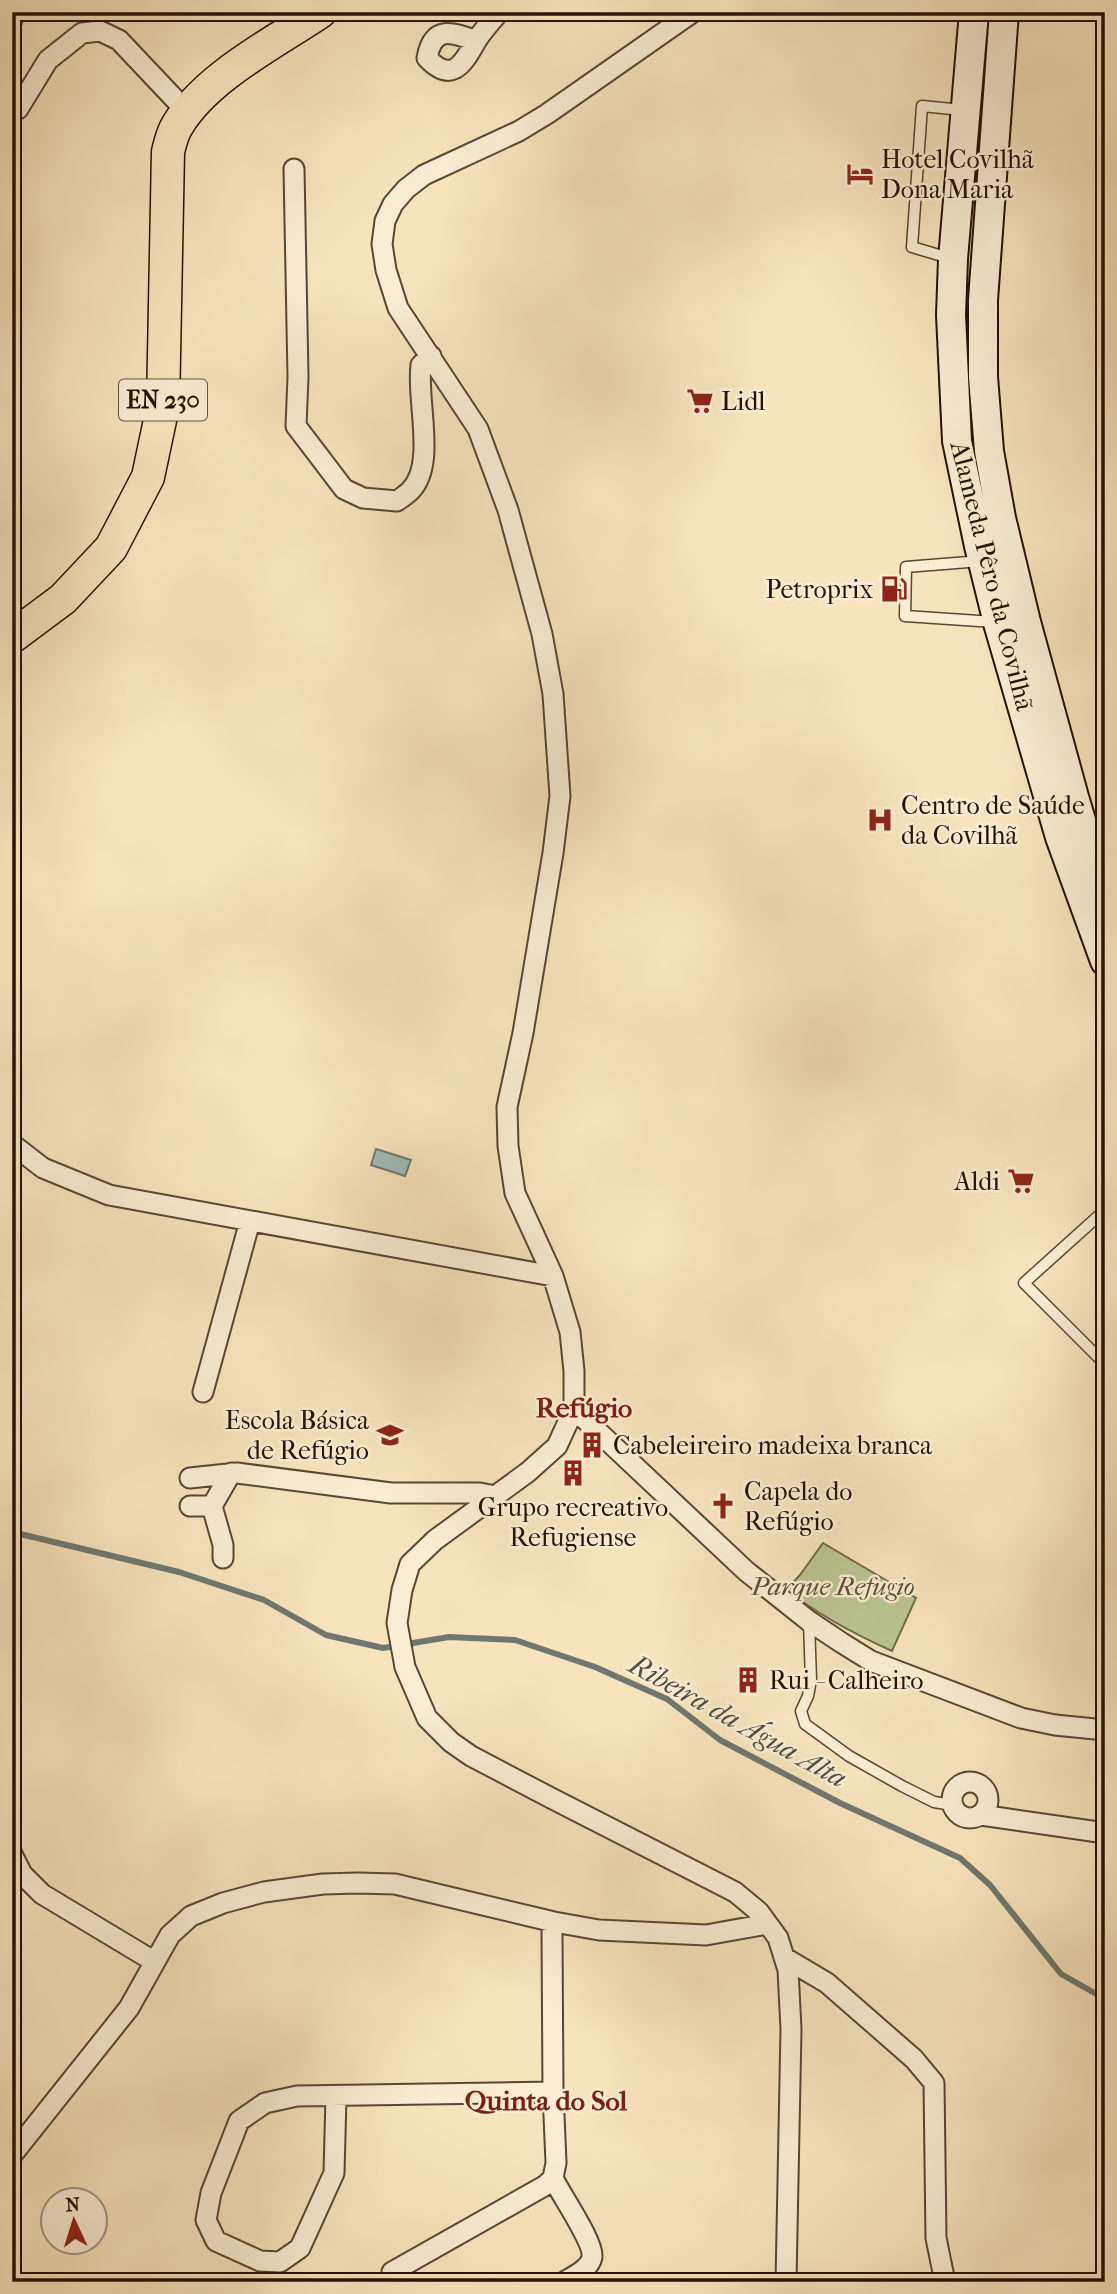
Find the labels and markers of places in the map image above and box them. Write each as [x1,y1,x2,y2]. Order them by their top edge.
place label: Hotel Covilhã Dona Maria [881,144,1035,205]
hotel icon: Hotel Covilhã Dona Maria [845,159,875,189]
supermarket icon: Lidl [685,386,715,416]
place label: Lidl [721,386,766,417]
place label: Petroprix [765,574,873,605]
fuel station icon: Petroprix [879,574,909,604]
place label: Centro de Saúde da Covilhã [901,790,1085,851]
hospital icon: Centro de Saúde da Covilhã [865,805,895,835]
place label: Aldi [953,1166,1000,1197]
supermarket icon: Aldi [1006,1166,1036,1196]
place label: Escola Básica de Refúgio [225,1405,370,1466]
school or university icon: Escola Básica de Refúgio [375,1420,405,1450]
building icon: Cabeleireiro madeixa branca [577,1430,607,1460]
place label: Cabeleireiro madeixa branca [613,1430,933,1461]
building icon: Grupo recreativo Refugiense [558,1458,588,1488]
place label: Capela do Refúgio [744,1476,853,1537]
church icon: Capela do Refúgio [708,1491,738,1521]
place label: Grupo recreativo Refugiense [478,1492,668,1553]
building icon: Rui - Calheiro [733,1665,763,1695]
place label: Rui - Calheiro [769,1665,924,1696]

